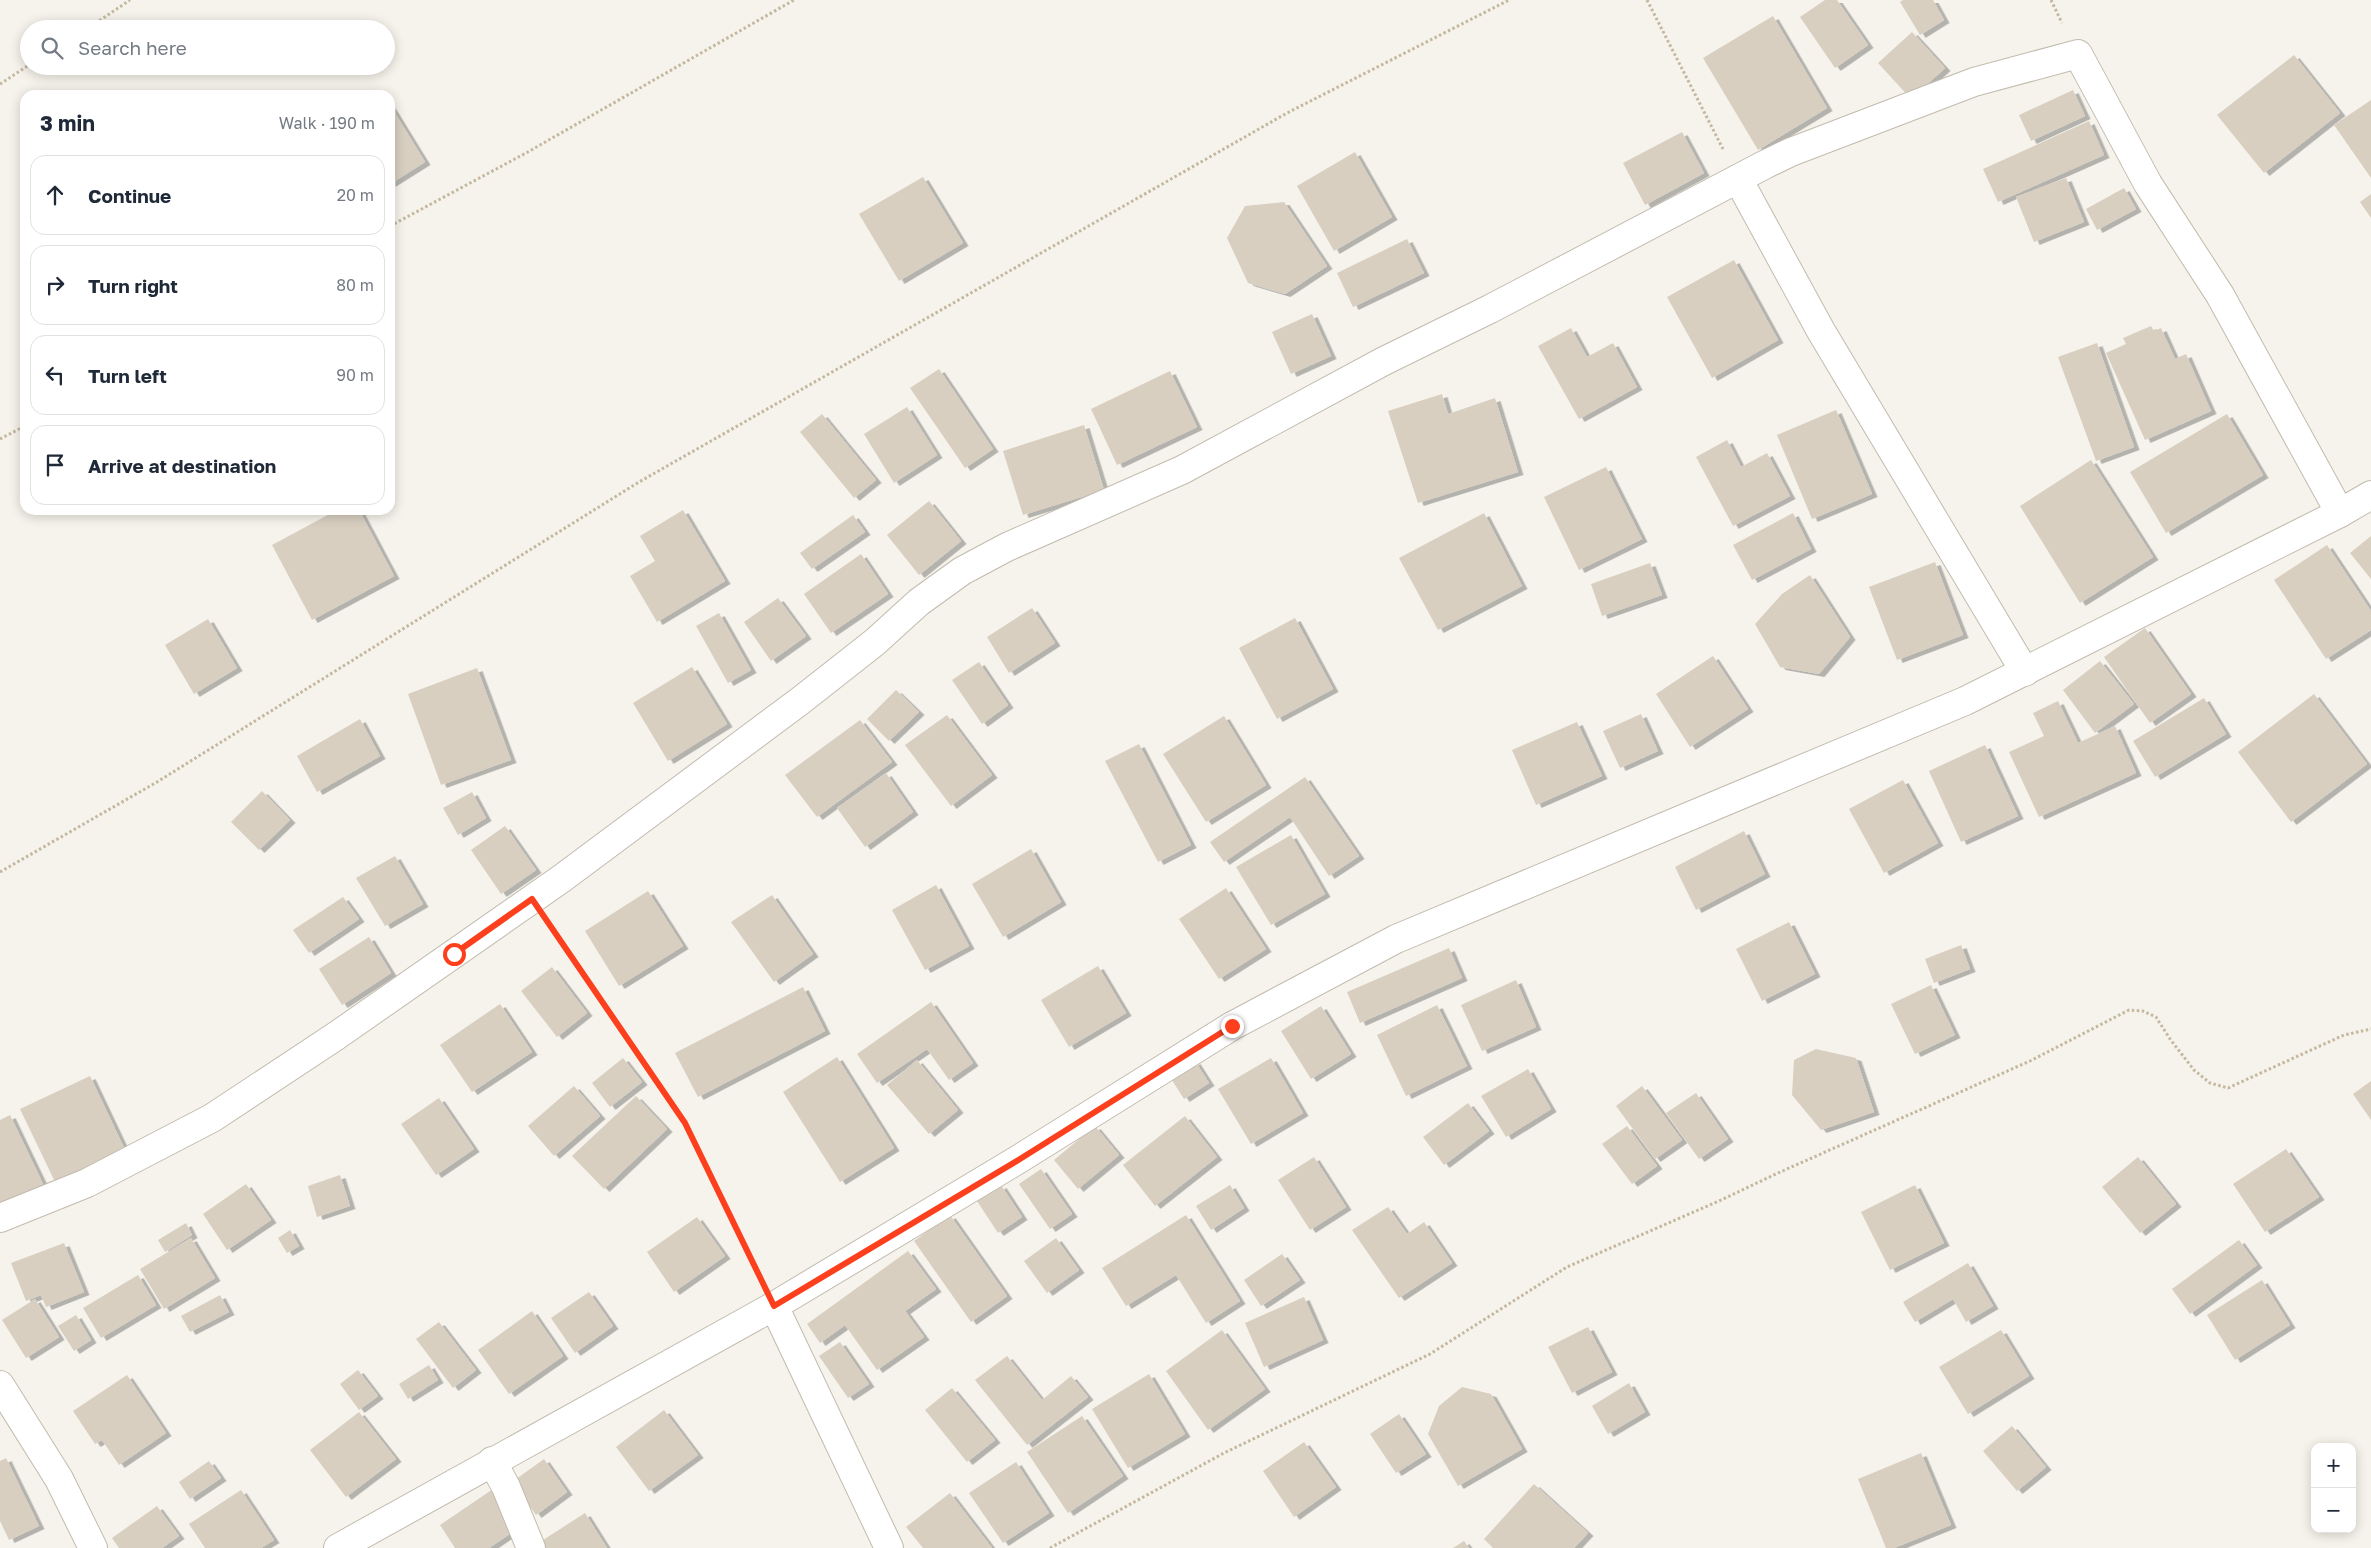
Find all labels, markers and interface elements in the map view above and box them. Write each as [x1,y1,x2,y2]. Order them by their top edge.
search box [20,20,395,75]
icon: search [38,34,66,62]
text: Search here [78,36,187,59]
text: 3 min [40,110,95,136]
text: Walk · 190 m [279,113,375,133]
icon: ahead [41,181,69,209]
text: Continue [88,184,171,207]
text: 20 m [337,185,374,205]
icon: right [41,271,69,299]
text: Turn right [88,274,178,297]
text: 80 m [336,275,374,295]
icon: left [41,361,69,389]
text: Turn left [88,364,167,387]
text: 90 m [336,365,374,385]
icon: arrive [41,451,69,479]
text: Arrive at destination [88,454,276,477]
route start [443,943,466,966]
route end [1221,1015,1244,1038]
map controls [2311,1443,2356,1533]
button: + [2311,1443,2356,1488]
button: − [2311,1488,2356,1533]

